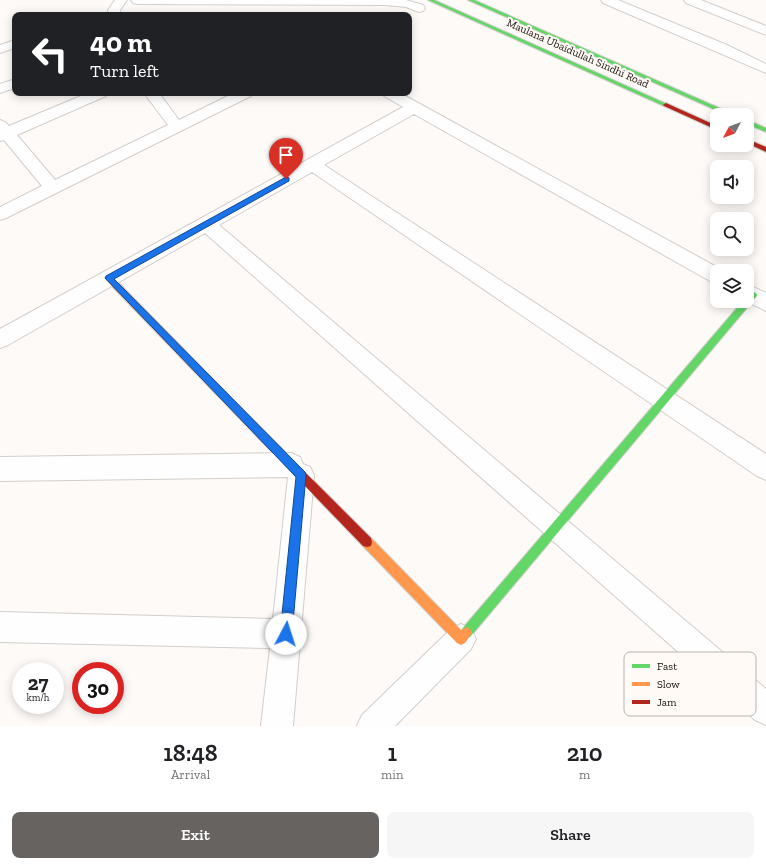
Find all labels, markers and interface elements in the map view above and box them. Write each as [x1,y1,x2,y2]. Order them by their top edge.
street label: Maulana Ubaidullah Sindhi Road [505,16,651,91]
text: 40 m [90,26,152,59]
icon: left [24,28,76,80]
text: Turn left [90,60,159,82]
north arrow [710,108,754,152]
map controls [710,108,754,308]
pin [269,138,303,179]
icon: arrive [275,144,297,166]
button: sound [710,160,754,204]
button: search [710,212,754,256]
button: layers [710,264,754,308]
position arrow [265,613,307,655]
legend [624,652,756,716]
text: Fast [657,660,678,673]
speed limit sign: 30 [72,662,124,714]
text: 27 [28,671,48,695]
text: Slow [657,678,680,691]
text: km/h [27,692,49,704]
text: Jam [657,696,677,709]
text: 18:48 [163,738,218,767]
text: 1 [387,738,397,767]
text: 210 [567,738,603,767]
text: Arrival [171,767,210,782]
text: min [381,767,403,782]
text: m [579,767,590,782]
button: Exit [12,812,379,858]
button: Share [387,812,754,858]

